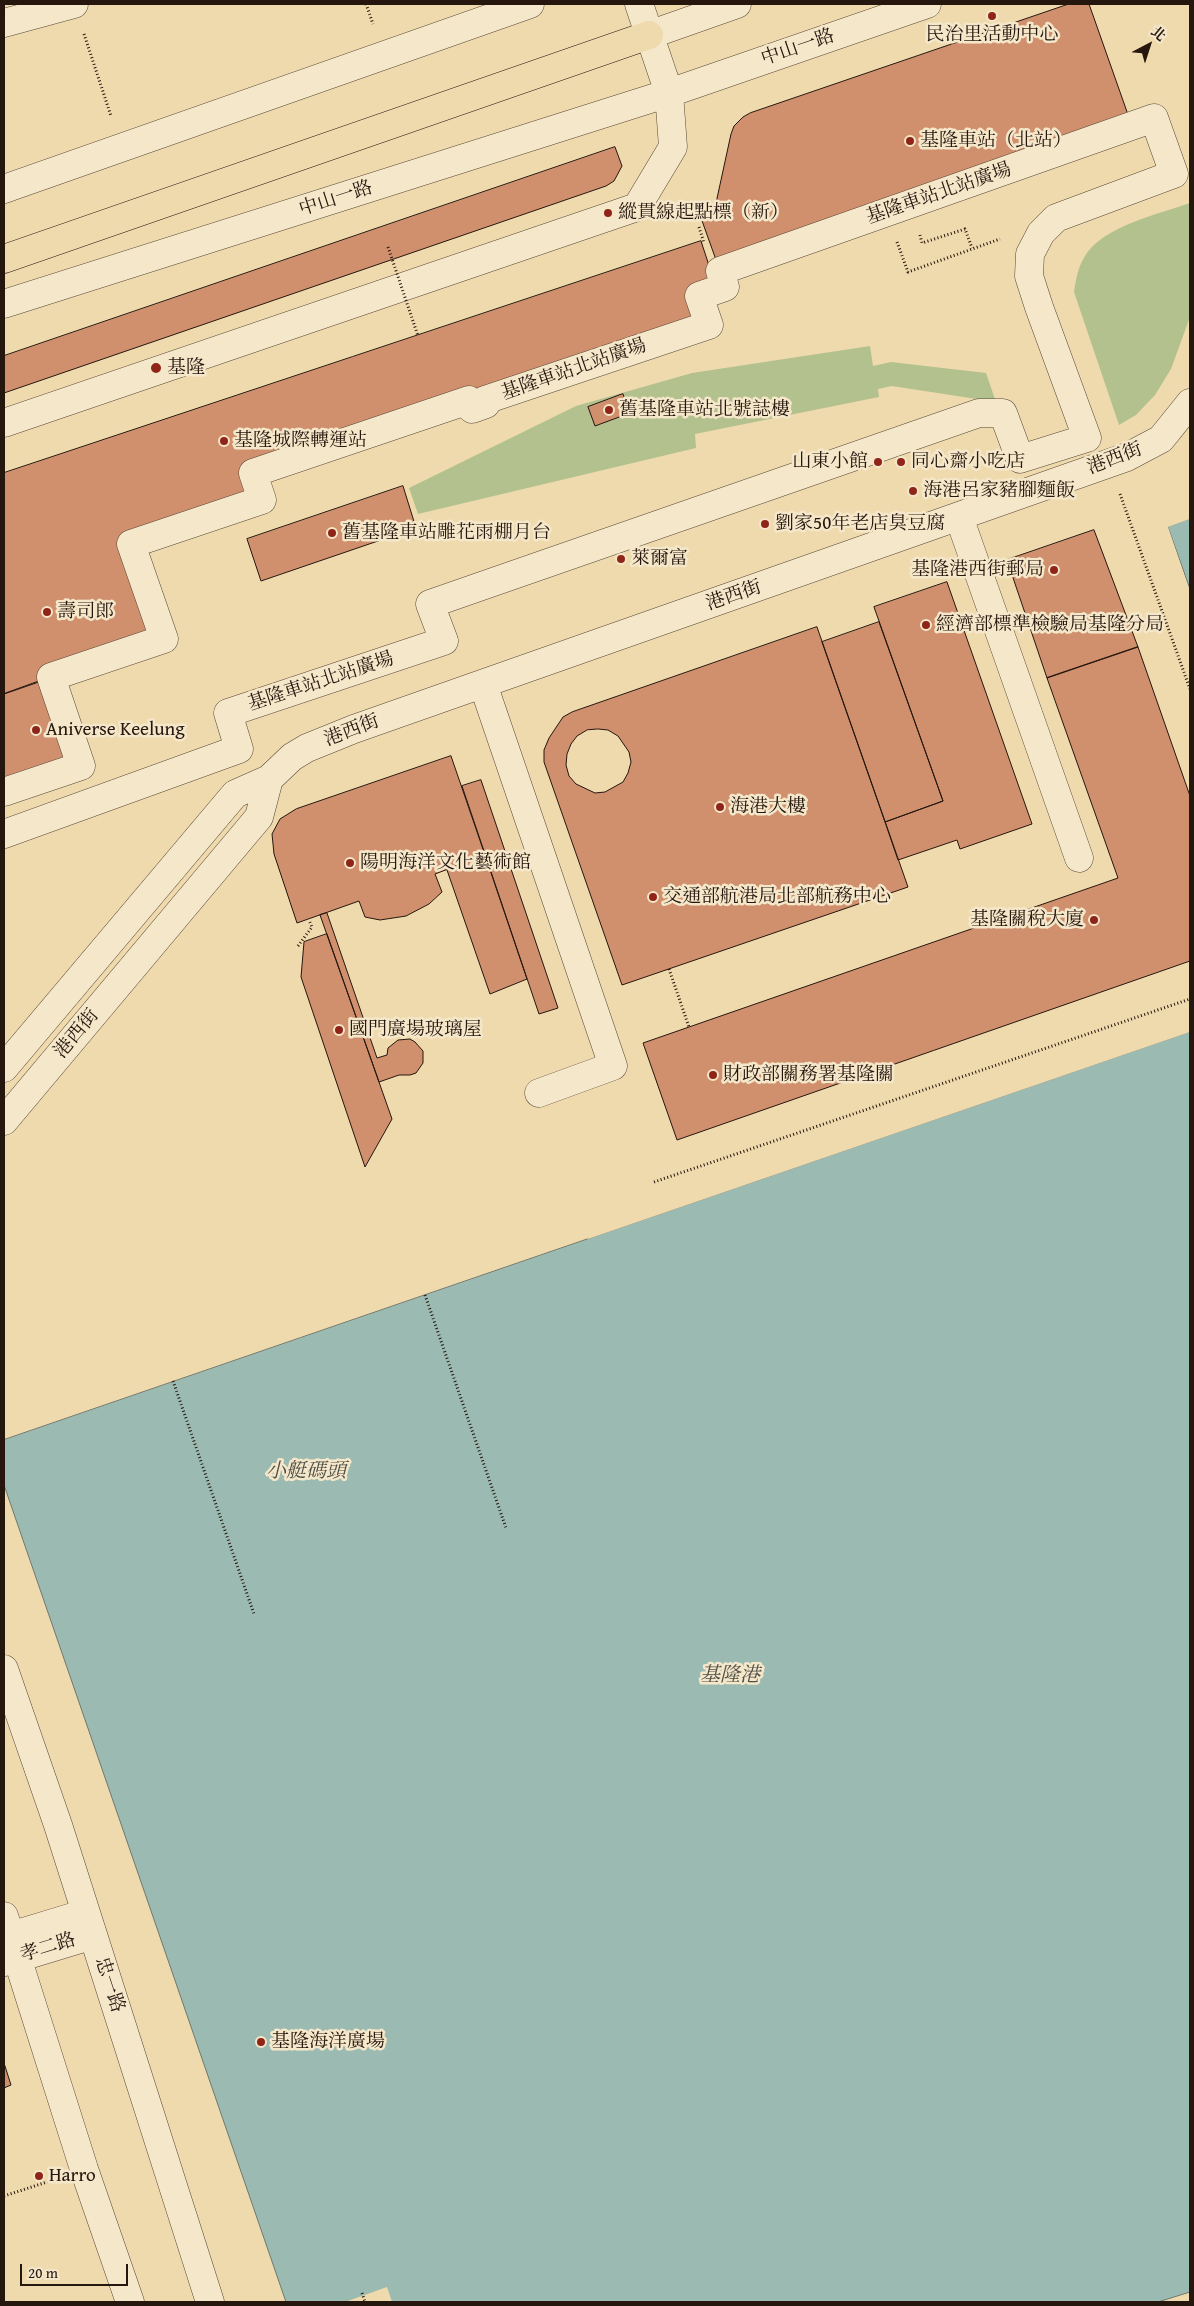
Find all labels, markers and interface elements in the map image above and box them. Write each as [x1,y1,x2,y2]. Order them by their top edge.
marker: 民治里活動中心 [986,10,998,22]
north arrow [1124,20,1174,70]
text: 北 [1147,21,1170,46]
place label: 民治里活動中心 [926,24,1058,46]
street label: 中山一路 [758,25,838,71]
place label: 基隆車站（北站） [920,130,1072,152]
marker: 基隆車站（北站） [904,135,916,147]
street label: 基隆車站北站廣場 [863,158,1015,230]
street label: 中山一路 [296,176,376,222]
place label: 縱貫線起點標（新） [618,202,789,224]
marker: 縱貫線起點標（新） [602,207,614,219]
street label: 基隆車站北站廣場 [498,334,650,406]
place label: 基隆 [167,357,205,379]
marker: 基隆 [149,361,163,375]
place label: 舊基隆車站北號誌樓 [619,399,790,421]
marker: 舊基隆車站北號誌樓 [603,404,615,416]
place label: 基隆城際轉運站 [234,430,367,452]
marker: 基隆城際轉運站 [218,435,230,447]
street label: 港西街 [1084,438,1146,480]
place label: 山東小館 [792,451,868,473]
place label: 同心齋小吃店 [911,451,1025,473]
marker: 山東小館 [872,456,884,468]
marker: 同心齋小吃店 [895,456,907,468]
place label: 海港呂家豬腳麵飯 [923,480,1075,502]
marker: 海港呂家豬腳麵飯 [907,485,919,497]
place label: 劉家50年老店臭豆腐 [775,513,945,535]
marker: 劉家50年老店臭豆腐 [759,518,771,530]
place label: 舊基隆車站雕花雨棚月台 [342,522,551,544]
marker: 舊基隆車站雕花雨棚月台 [326,527,338,539]
place label: 萊爾富 [631,548,688,570]
marker: 萊爾富 [615,553,627,565]
place label: 基隆港西街郵局 [911,559,1044,581]
marker: 基隆港西街郵局 [1048,564,1060,576]
street label: 港西街 [703,576,765,616]
place label: 壽司郎 [57,601,114,623]
marker: 壽司郎 [41,606,53,618]
place label: 經濟部標準檢驗局基隆分局 [936,614,1164,636]
marker: 經濟部標準檢驗局基隆分局 [920,619,932,631]
street label: 基隆車站北站廣場 [245,648,397,716]
street label: 港西街 [321,710,383,752]
place label: Aniverse Keelung [46,719,185,741]
marker: Aniverse Keelung [30,724,42,736]
place label: 海港大樓 [730,796,806,818]
marker: 海港大樓 [714,801,726,813]
place label: 陽明海洋文化藝術館 [360,852,531,874]
marker: 陽明海洋文化藝術館 [344,857,356,869]
place label: 交通部航港局北部航務中心 [663,886,891,908]
marker: 交通部航港局北部航務中心 [647,891,659,903]
place label: 基隆關稅大廈 [970,909,1084,931]
marker: 基隆關稅大廈 [1088,914,1100,926]
street label: 港西街 [50,1005,104,1063]
place label: 國門廣場玻璃屋 [349,1019,482,1041]
marker: 國門廣場玻璃屋 [333,1024,345,1036]
place label: 財政部關務署基隆關 [723,1064,894,1086]
marker: 財政部關務署基隆關 [707,1069,719,1081]
water label: 小艇碼頭 [266,1460,346,1484]
water label: 基隆港 [700,1664,760,1688]
street label: 孝二路 [17,1929,79,1967]
street label: 忠一路 [89,1954,129,2016]
place label: 基隆海洋廣場 [271,2031,385,2053]
marker: 基隆海洋廣場 [255,2036,267,2048]
place label: Harro [49,2165,96,2187]
marker: Harro [33,2170,45,2182]
scale bar [22,2254,130,2286]
text: 20 m [28,2262,58,2283]

